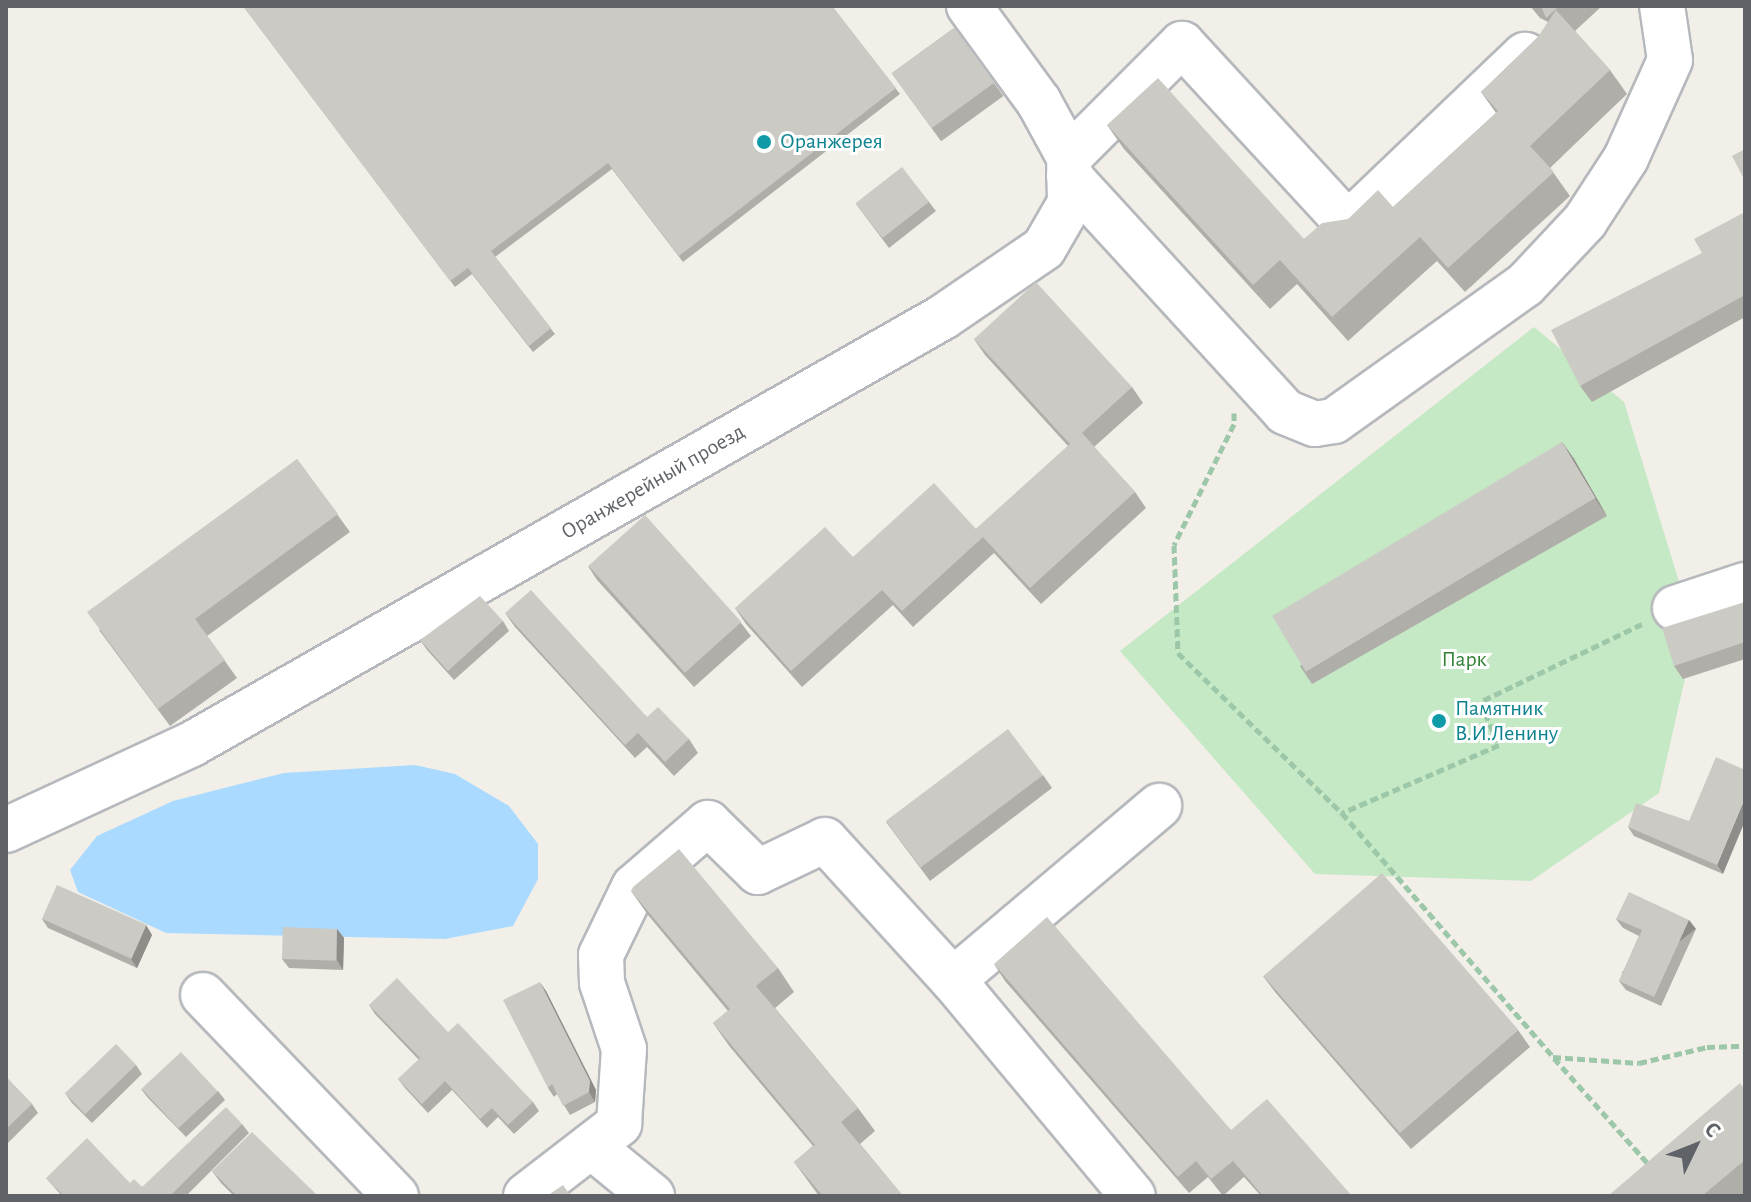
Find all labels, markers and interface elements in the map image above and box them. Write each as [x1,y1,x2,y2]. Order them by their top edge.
place label: Оранжерея [780,129,883,155]
marker: Оранжерея [755,133,773,151]
street label: Оранжерейный проезд [556,419,750,545]
park label: Парк [1441,647,1487,673]
place label: Памятник В.И.Ленину [1455,695,1558,746]
marker: Памятник В.И.Ленину [1430,712,1448,730]
north arrow [1655,1106,1735,1186]
text: С [1700,1118,1725,1142]

